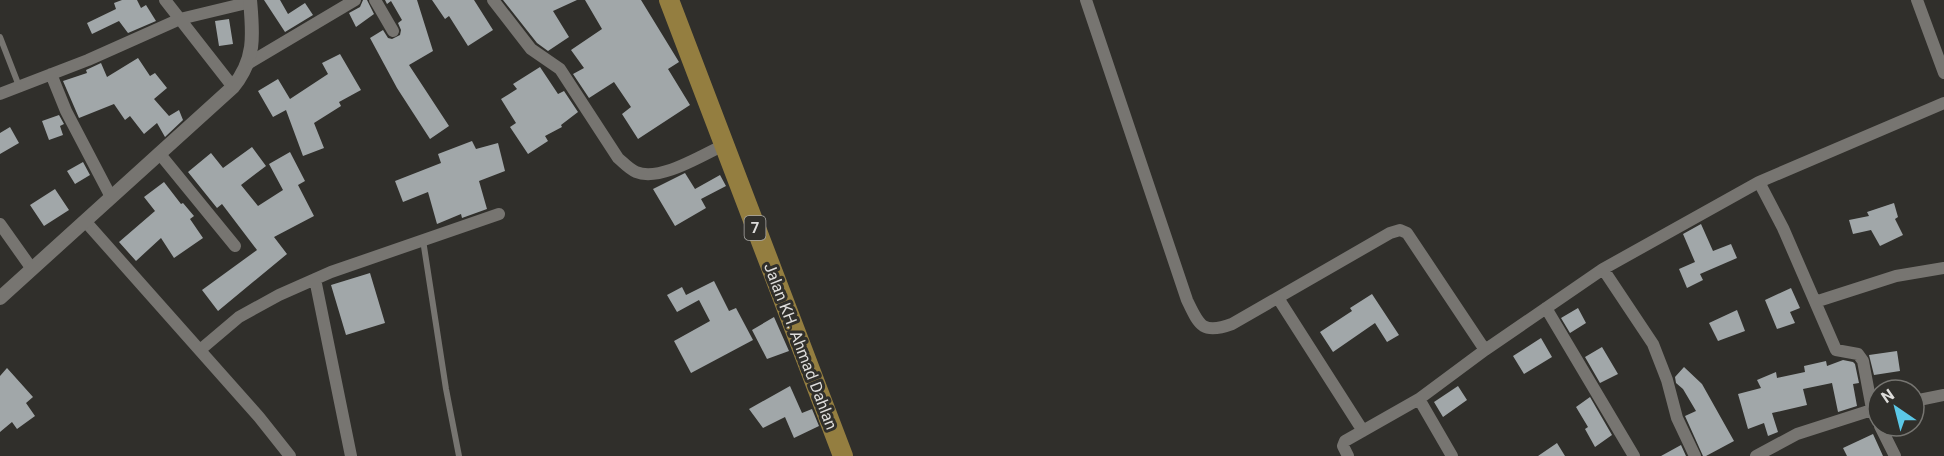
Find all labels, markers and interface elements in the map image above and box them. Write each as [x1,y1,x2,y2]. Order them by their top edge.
road number: 7 [744,216,766,240]
street label: Jalan KH. Ahmad Dahlan [760,260,841,432]
north arrow [1866,378,1926,438]
text: N [1878,385,1898,407]

